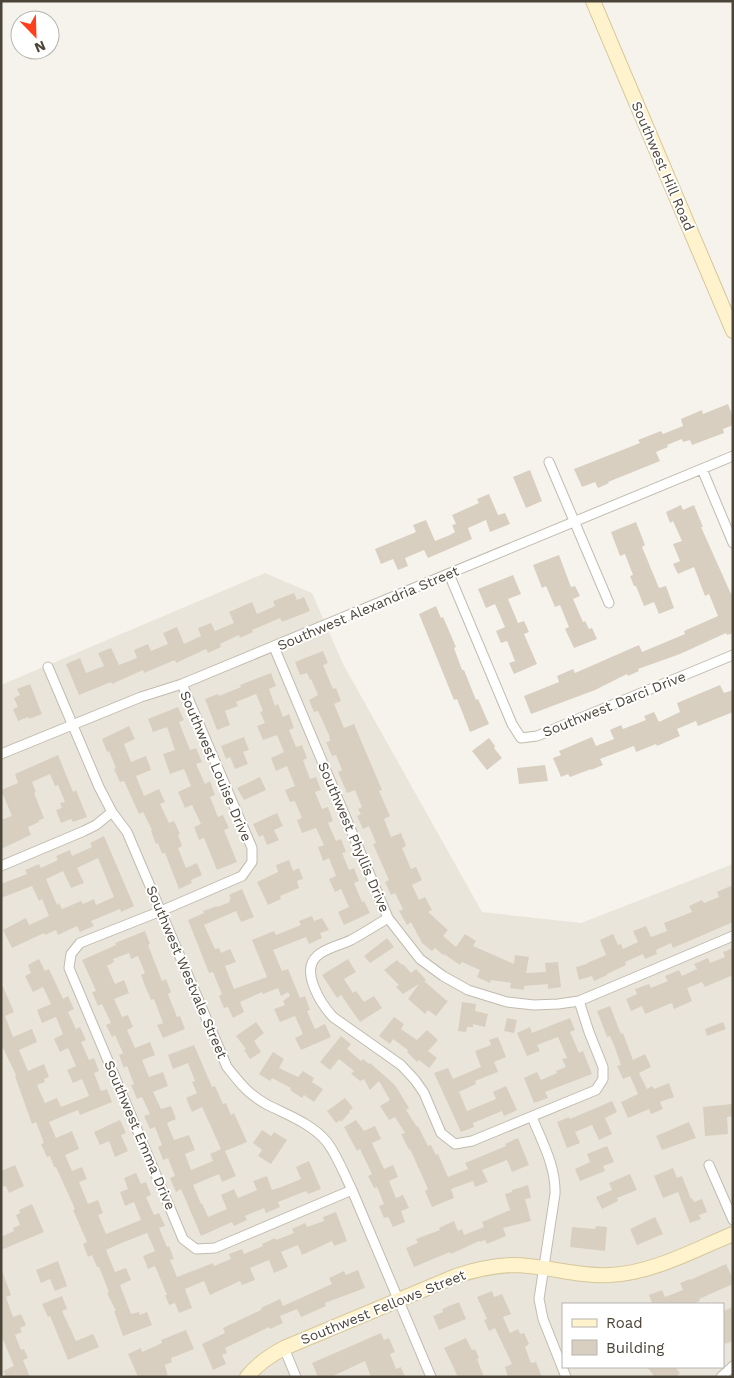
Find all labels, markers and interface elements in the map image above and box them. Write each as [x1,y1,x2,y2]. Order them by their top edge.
north arrow [10,10,60,60]
text: N [32,38,48,56]
street label: Southwest Hill Road [628,99,698,233]
street label: Southwest Alexandria Street [275,562,461,654]
street label: Southwest Darci Drive [540,668,688,740]
street label: Southwest Louise Drive [177,688,255,844]
street label: Southwest Phyllis Drive [315,760,393,914]
street label: Southwest Westvale Street [143,883,231,1061]
street label: Southwest Emma Drive [101,1058,179,1212]
street label: Southwest Fellows Street [298,1266,468,1347]
legend [562,1303,724,1368]
text: Road [606,1314,643,1332]
text: Building [606,1339,664,1357]

